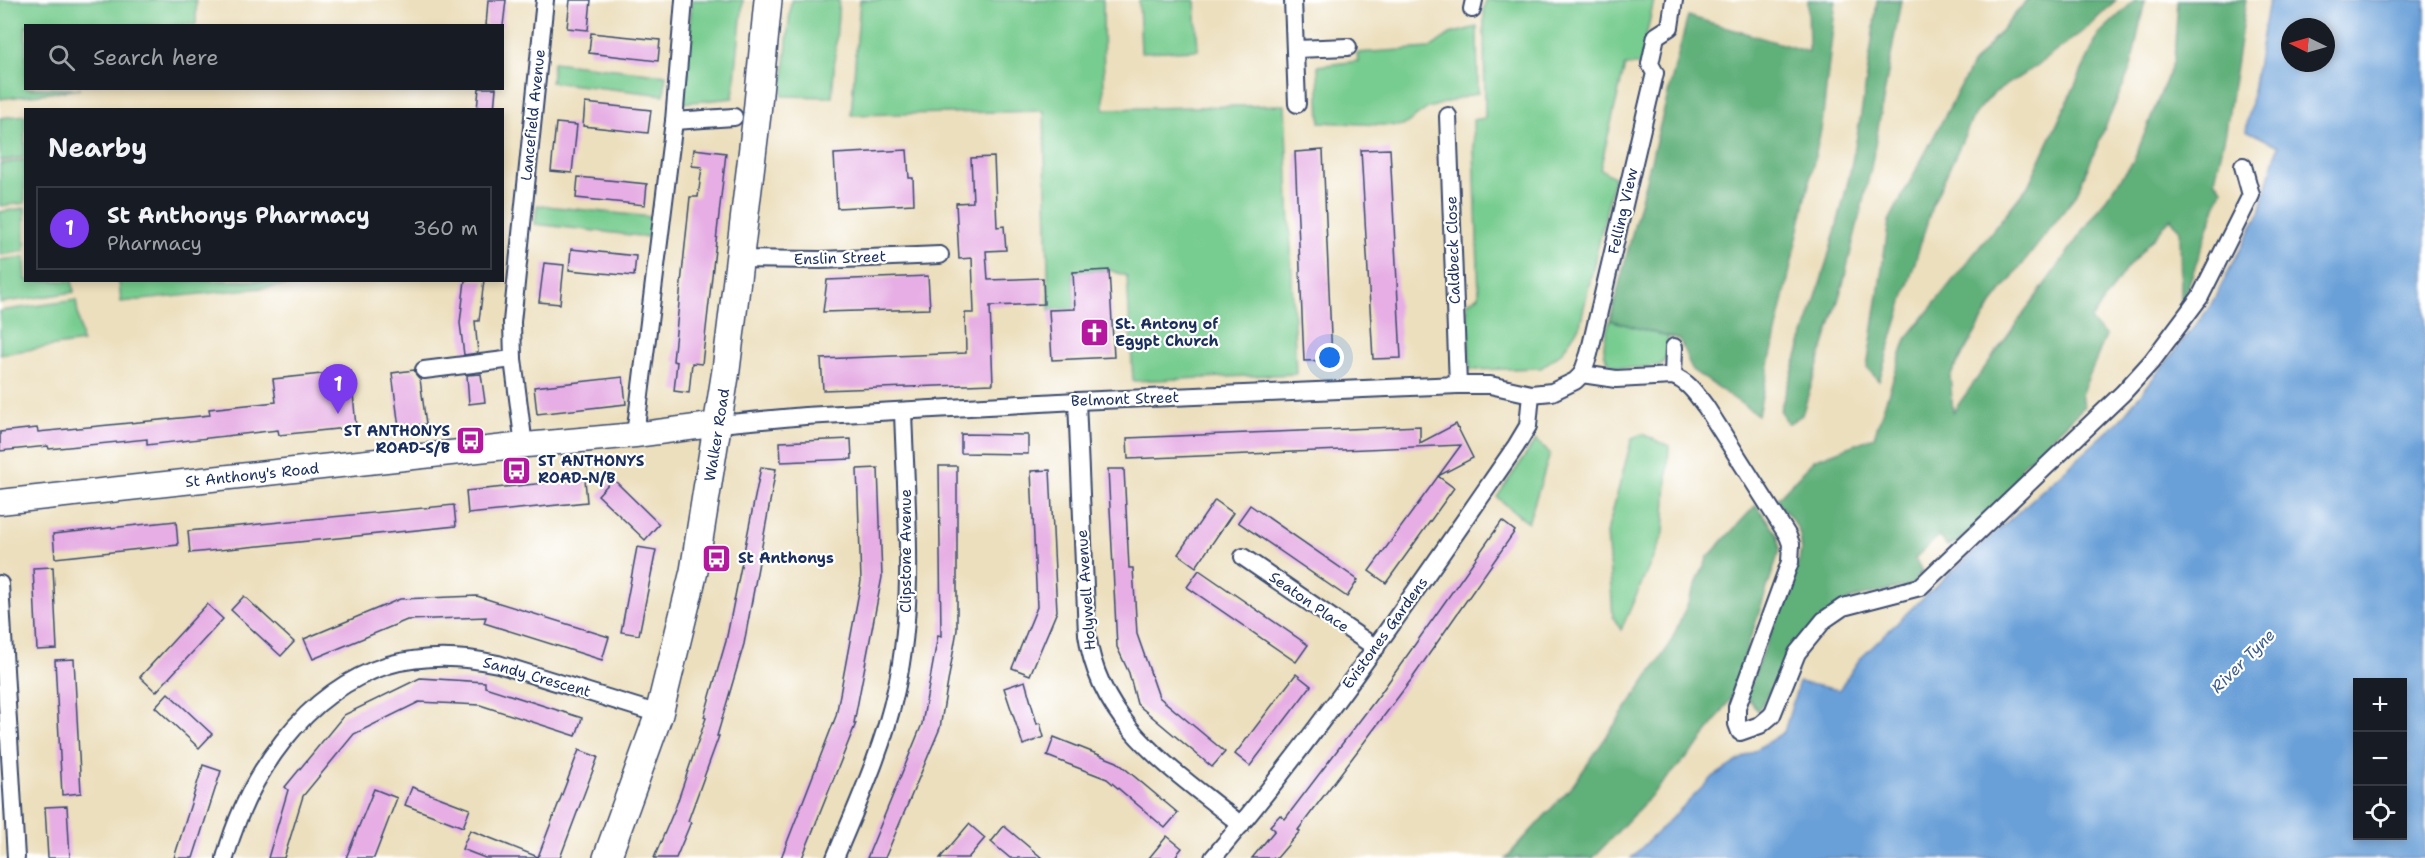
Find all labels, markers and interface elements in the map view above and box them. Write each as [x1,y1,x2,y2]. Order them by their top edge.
north arrow [2281,18,2335,72]
search box [24,24,504,90]
icon: search [45,41,78,74]
text: Search here [93,43,219,72]
street label: Lancefield Avenue [516,48,550,182]
text: Nearby [48,130,147,165]
street label: Felling View [1603,166,1643,256]
street label: Caldbeck Close [1441,196,1465,304]
text: St Anthonys Pharmacy [107,201,370,230]
text: 1 [65,215,74,241]
text: 360 m [413,215,478,241]
text: Pharmacy [107,230,202,256]
street label: Enslin Street [794,246,886,270]
place label: St. Antony of Egypt Church [1115,314,1219,351]
church icon: St. Antony of Egypt Church [1078,317,1110,349]
your location [1315,343,1344,372]
pin: 1 [318,364,358,414]
street label: Walker Road [700,387,734,483]
street label: Belmont Street [1071,387,1179,411]
place label: ST ANTHONYS ROAD-S/B [344,421,450,458]
bus stop icon: ST ANTHONYS ROAD-S/B [455,424,487,456]
place label: ST ANTHONYS ROAD-N/B [538,451,645,488]
bus stop icon: ST ANTHONYS ROAD-N/B [501,454,533,486]
street label: St Anthony's Road [184,458,320,492]
street label: Clipstone Avenue [896,489,916,613]
street label: Holywell Avenue [1072,529,1100,651]
bus stop icon: St Anthonys [701,542,733,574]
place label: St Anthonys [738,548,834,568]
street label: Seaton Place [1265,567,1353,637]
street label: Evistones Gardens [1338,573,1432,693]
water label: River Tyne [2206,624,2280,698]
street label: Sandy Crescent [481,652,593,702]
map controls [2353,678,2407,840]
button: + [2353,678,2407,732]
button: − [2353,732,2407,786]
button: locate [2353,786,2407,840]

